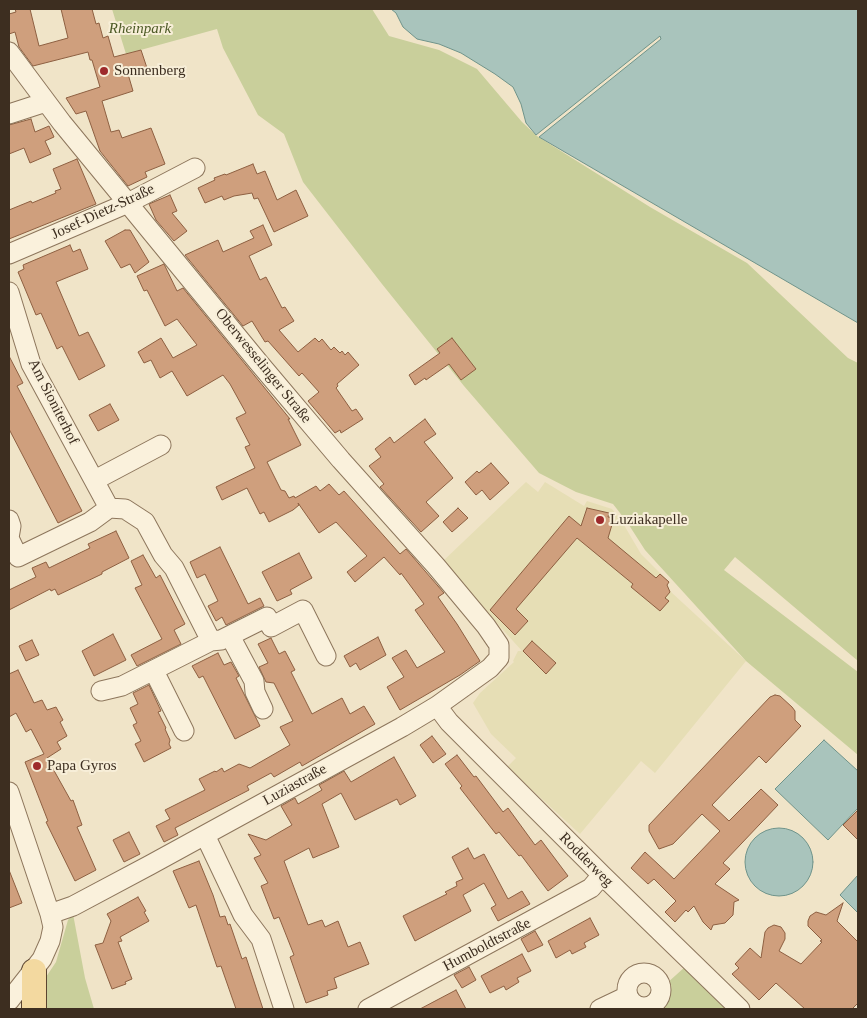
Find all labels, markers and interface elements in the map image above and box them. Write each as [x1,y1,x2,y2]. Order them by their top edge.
park label: Rheinpark [109,20,171,38]
place label: Sonnenberg [114,62,185,80]
marker: Sonnenberg [98,65,110,77]
street label: Josef-Dietz-Straße [49,180,157,244]
street label: Oberwesselinger Straße [211,305,315,427]
street label: Am Sioniterhof [24,356,82,448]
place label: Luziakapelle [610,511,687,529]
marker: Luziakapelle [594,514,606,526]
place label: Papa Gyros [47,757,117,775]
marker: Papa Gyros [31,760,43,772]
street label: Luziastraße [260,760,330,810]
street label: Rodderweg [555,829,617,891]
street label: Humboldtstraße [440,914,534,976]

